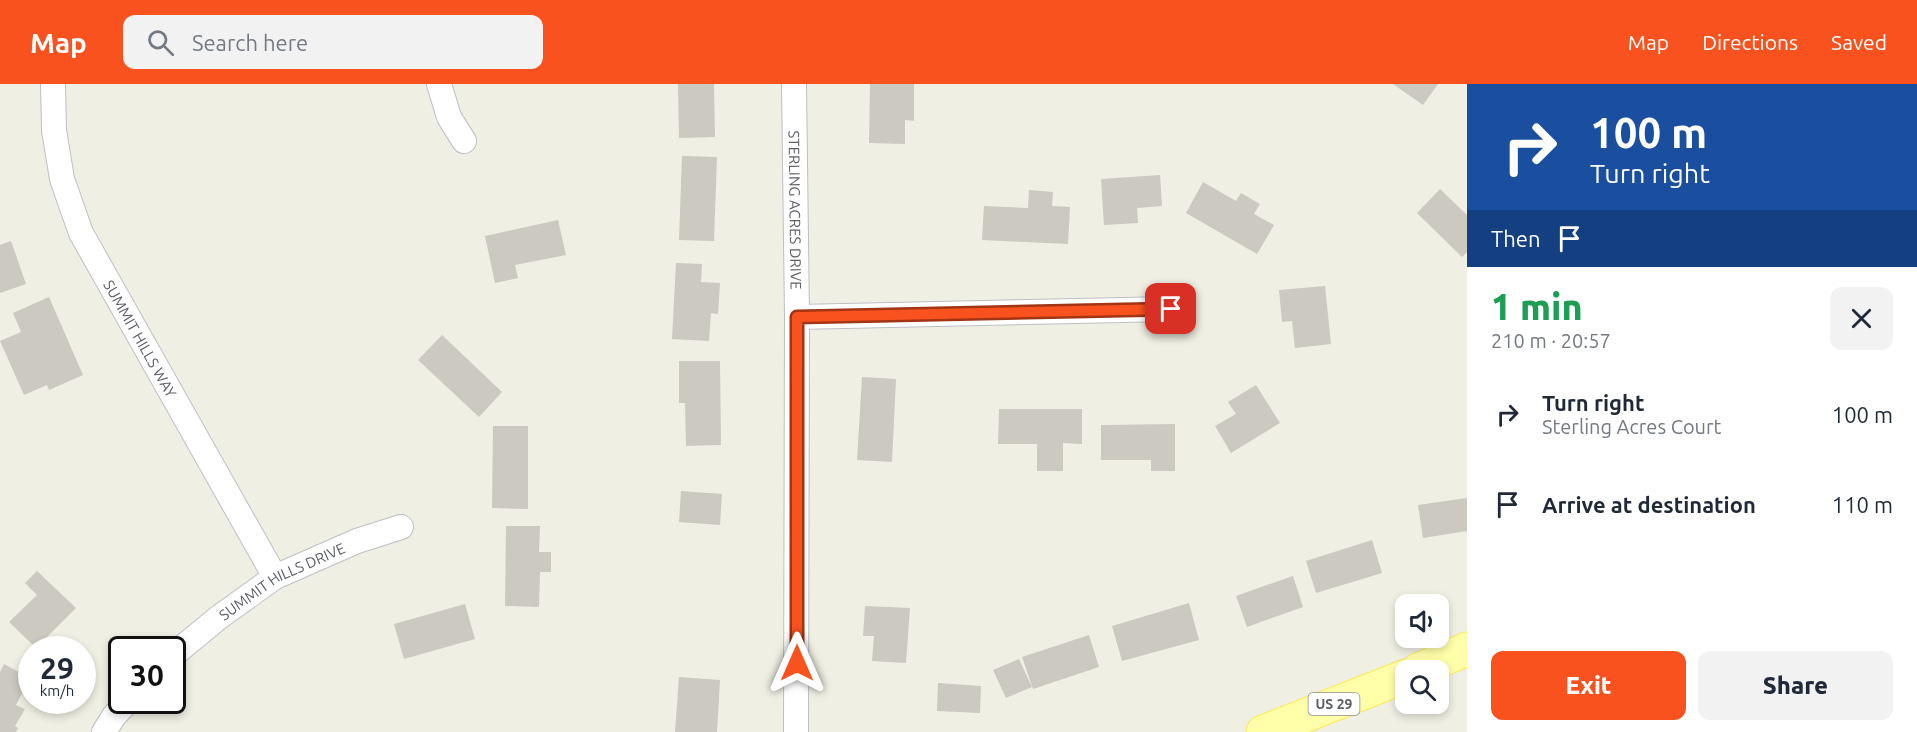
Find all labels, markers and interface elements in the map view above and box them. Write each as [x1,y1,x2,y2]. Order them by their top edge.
search box [123,15,543,69]
icon: search [144,26,177,59]
text: Map [30,27,87,58]
text: Search here [192,30,308,55]
text: Map [1628,30,1669,54]
text: Directions [1702,30,1798,54]
text: Saved [1831,30,1887,54]
icon: right [1491,108,1569,186]
text: 100 m [1590,109,1707,156]
street label: STERLING ACRES DRIVE [786,130,805,290]
text: Turn right [1590,158,1710,188]
icon: arrive [1553,222,1586,255]
text: Then [1491,226,1541,251]
street label: SUMMIT HILLS WAY [101,277,180,400]
pin [1145,283,1196,334]
text: 1 min [1491,286,1583,327]
button: close [1830,287,1893,350]
icon: arrive [1154,292,1187,325]
text: 210 m · 20:57 [1491,329,1611,352]
text: Turn right [1542,390,1644,415]
icon: right [1491,398,1524,431]
text: 100 m [1832,402,1893,427]
text: Sterling Acres Court [1542,415,1721,438]
icon: arrive [1491,488,1524,521]
text: Arrive at destination [1542,492,1756,517]
text: 110 m [1832,492,1893,517]
street label: SUMMIT HILLS DRIVE [215,539,348,623]
map controls [1395,594,1449,714]
button: sound [1395,594,1449,648]
position arrow [765,631,829,695]
speed limit sign: 30 [108,636,186,714]
text: 29 [40,651,74,685]
button: Exit [1491,651,1686,720]
button: Share [1698,651,1893,720]
button: search [1395,660,1449,714]
text: km/h [40,682,74,699]
road number: US 29 [1308,693,1360,715]

